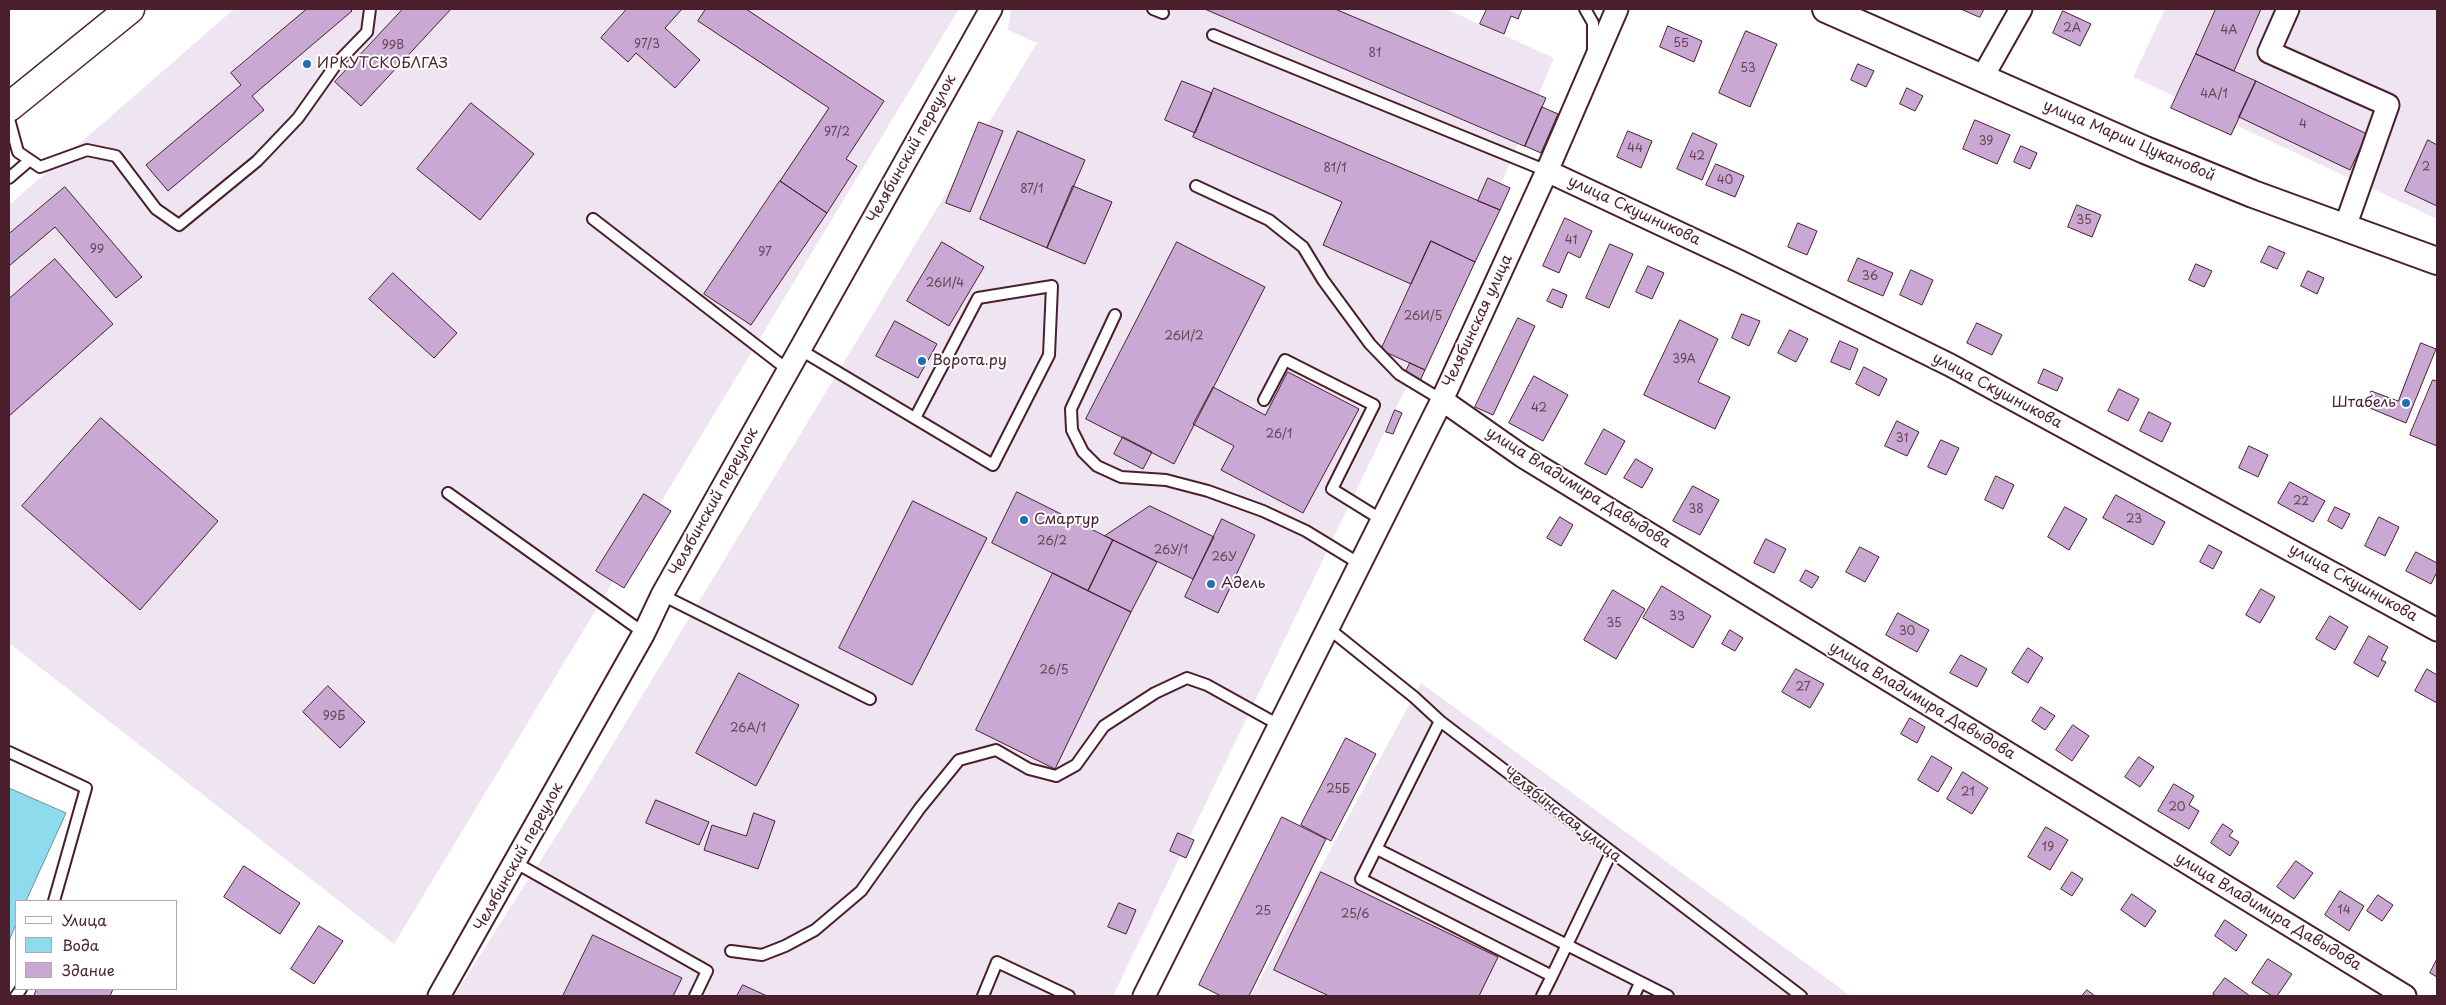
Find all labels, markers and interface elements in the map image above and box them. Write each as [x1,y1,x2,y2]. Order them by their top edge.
house number: 2А [2063,22,2081,36]
house number: 4А [2220,24,2238,38]
house number: 55 [1673,37,1689,51]
house number: 97/3 [634,38,660,52]
house number: 99В [382,39,404,53]
house number: 81 [1369,47,1381,61]
place label: ИРКУТСКОБЛГАЗ [317,55,448,73]
marker: ИРКУТСКОБЛГАЗ [301,58,313,70]
house number: 53 [1740,62,1756,76]
street label: Челябинский переулок [864,72,960,226]
house number: 4А/1 [2200,88,2228,102]
street label: улица Марии Цукановой [2040,97,2218,185]
house number: 4 [2299,118,2307,132]
house number: 97/2 [824,126,850,140]
house number: 39 [1979,135,1993,149]
house number: 44 [1627,142,1643,156]
house number: 42 [1689,150,1705,164]
house number: 2 [2422,161,2430,175]
house number: 81/1 [1323,162,1347,176]
street label: улица Скушникова [1565,172,1703,250]
house number: 40 [1717,174,1733,188]
house number: 87/1 [1020,183,1044,197]
house number: 35 [2076,214,2092,228]
house number: 41 [1565,234,1577,248]
house number: 99 [90,243,104,257]
house number: 97 [758,246,772,260]
street label: Челябинская улица [1439,252,1517,390]
house number: 36 [1862,270,1878,284]
house number: 26И/4 [926,277,964,291]
house number: 26И/5 [1404,310,1442,324]
house number: 26И/2 [1164,330,1204,344]
street label: улица Скушникова [1929,349,2065,433]
place label: Ворота.ру [932,352,1007,370]
house number: 39А [1672,353,1696,367]
marker: Ворота.ру [916,355,928,367]
place label: Штабель [2332,394,2396,412]
marker: Штабель [2400,397,2412,409]
house number: 42 [1531,402,1547,416]
street label: улица Владимира Давыдова [1482,424,1674,552]
street label: Челябинский переулок [666,425,762,579]
house number: 26/1 [1266,428,1292,442]
house number: 31 [1896,432,1908,446]
house number: 22 [2293,495,2309,509]
house number: 38 [1688,503,1704,517]
place label: Смартур [1034,511,1099,529]
house number: 23 [2126,513,2142,527]
marker: Смартур [1018,514,1030,526]
house number: 26/2 [1037,535,1067,549]
street label: улица Скушникова [2286,540,2420,626]
house number: 26У/1 [1154,544,1188,558]
house number: 26У [1211,551,1237,565]
place label: Адель [1221,575,1265,593]
marker: Адель [1205,578,1217,590]
house number: 33 [1669,610,1685,624]
house number: 35 [1606,617,1622,631]
house number: 30 [1899,625,1915,639]
street label: улица Владимира Давыдова [1826,638,2018,764]
house number: 26/5 [1039,664,1069,678]
house number: 27 [1796,681,1810,695]
house number: 99Б [323,710,345,724]
house number: 26А/1 [730,722,766,736]
street label: Челябинская улица [1500,763,1624,867]
street label: Челябинский переулок [471,780,567,934]
house number: 25Б [1326,783,1350,797]
house number: 21 [1961,786,1975,800]
house number: 20 [2168,801,2186,815]
house number: 19 [2042,841,2054,855]
street label: улица Владимира Давыдова [2172,849,2364,975]
legend [15,900,178,990]
house number: 14 [2337,904,2351,918]
house number: 25 [1255,905,1271,919]
text: Улица [62,908,107,931]
house number: 25/6 [1341,908,1369,922]
text: Вода [62,933,99,956]
text: Здание [62,958,115,981]

